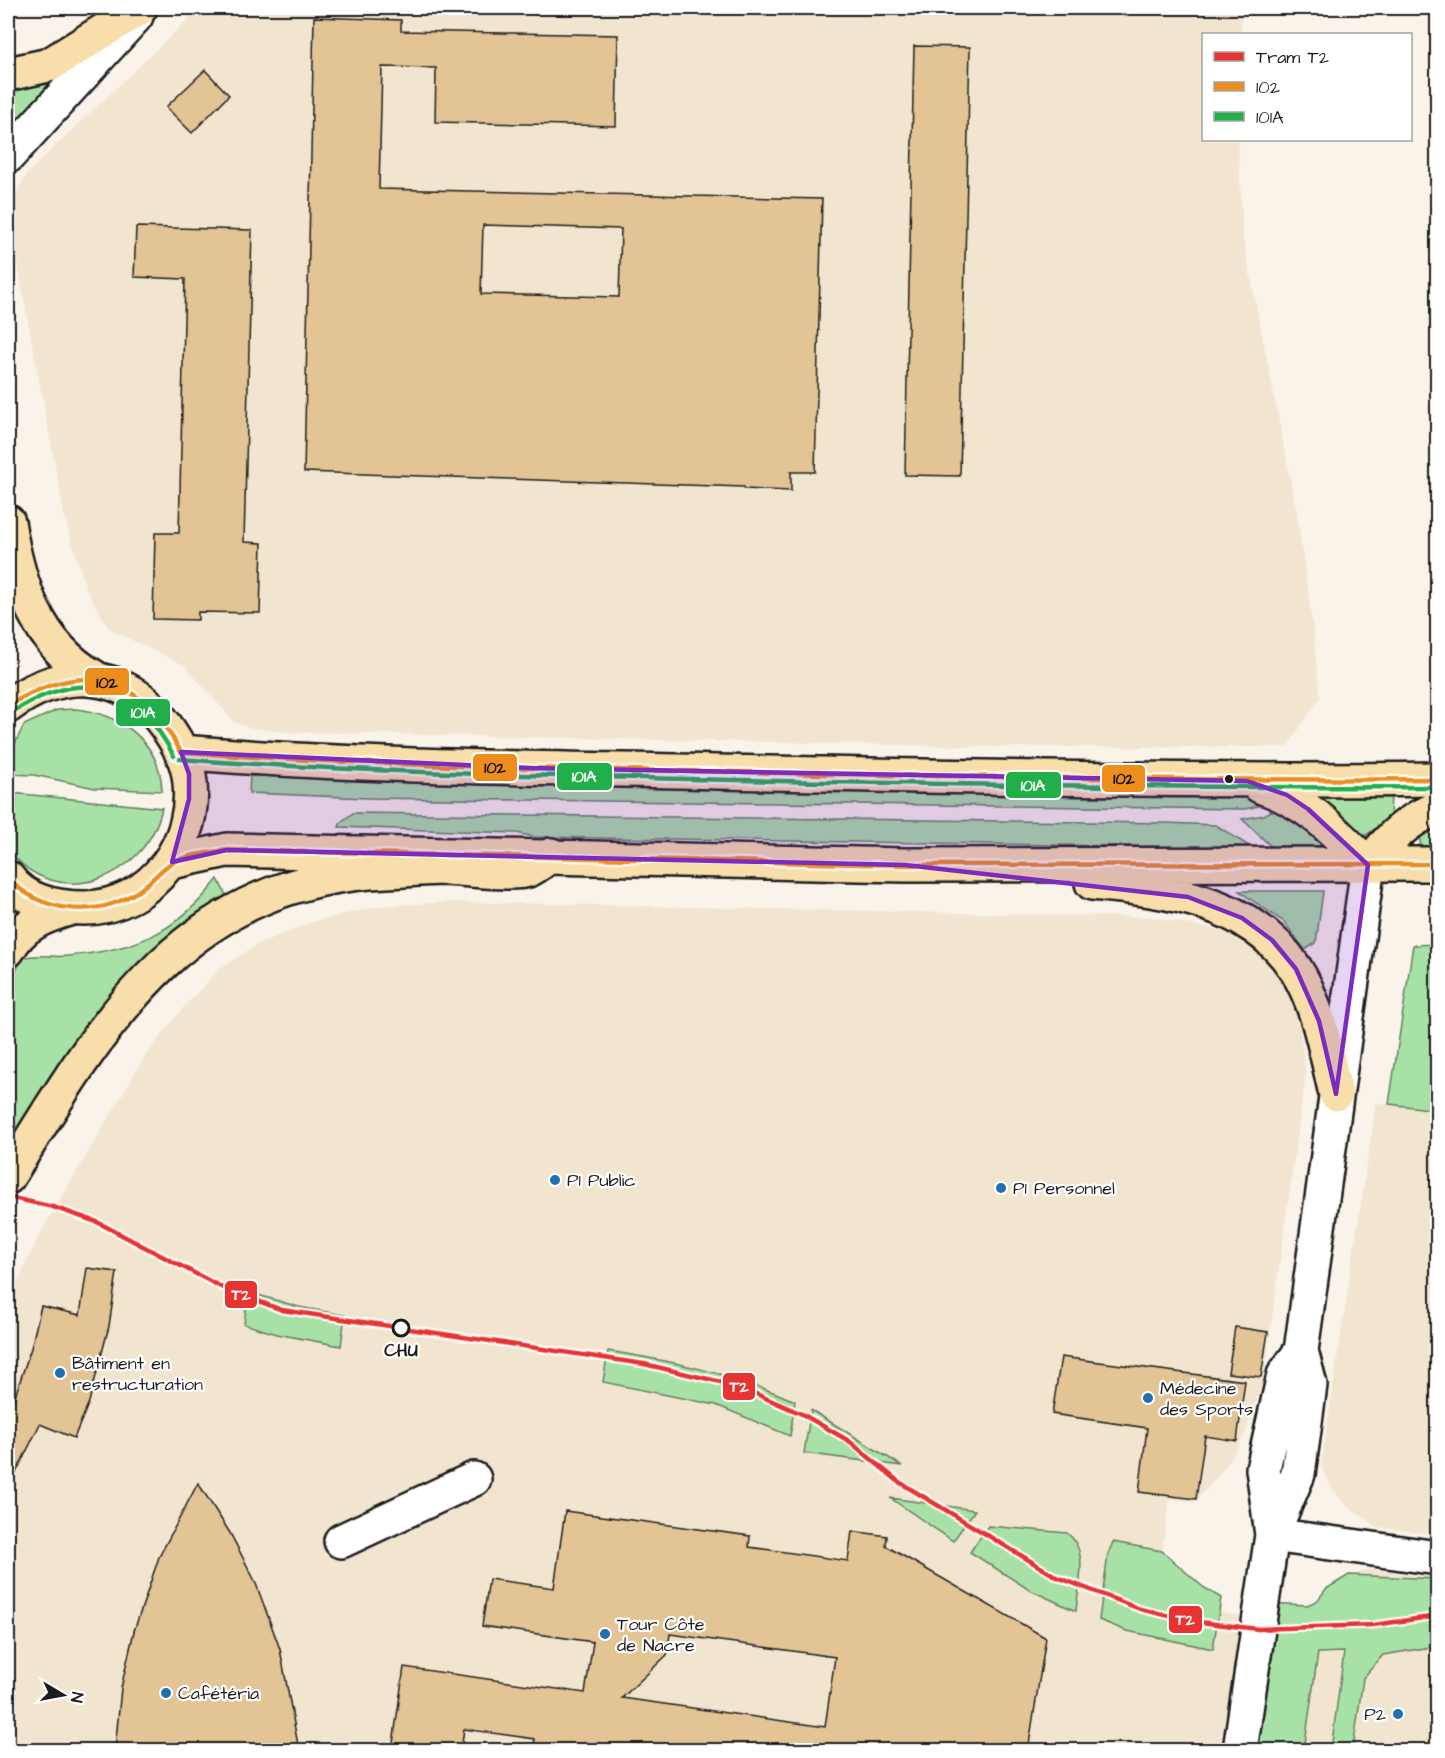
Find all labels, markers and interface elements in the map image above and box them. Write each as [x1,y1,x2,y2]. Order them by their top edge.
legend [1202,33,1412,141]
text: Tram T2 [1256,45,1330,70]
text: 102 [1256,75,1281,100]
text: 101A [1256,105,1284,130]
line badge: 102 [84,667,130,696]
text: 102 [96,672,118,694]
line badge: 101A [115,698,171,727]
text: 101A [131,702,156,724]
line badge: 102 [472,753,518,782]
text: 102 [484,757,506,779]
line badge: 101A [556,762,613,791]
line badge: 102 [1101,764,1146,793]
text: 101A [572,766,597,788]
text: 102 [1113,768,1135,790]
line badge: 101A [1005,771,1062,799]
unlabelled marker [1223,773,1235,785]
text: 101A [1021,775,1046,797]
place label: P1 Public [567,1168,636,1193]
marker: P1 Public [548,1173,562,1187]
place label: P1 Personnel [1013,1176,1115,1201]
marker: P1 Personnel [994,1181,1008,1195]
line badge: T2 [224,1280,258,1309]
text: T2 [230,1284,251,1306]
marker: CHU [392,1319,410,1337]
place label: CHU [384,1338,418,1363]
place label: Bâtiment en restructuration [72,1351,203,1397]
marker: Bâtiment en restructuration [53,1366,67,1380]
line badge: T2 [722,1372,756,1401]
text: T2 [728,1376,749,1398]
place label: Médecine des Sports [1160,1376,1253,1422]
marker: Médecine des Sports [1141,1391,1155,1405]
line badge: T2 [1168,1605,1203,1634]
text: T2 [1174,1609,1195,1631]
place label: Tour Côte de Nacre [617,1612,705,1658]
marker: Tour Côte de Nacre [598,1627,612,1641]
north arrow [33,1665,93,1725]
place label: Cafétéria [178,1681,259,1706]
marker: Cafétéria [159,1686,173,1700]
text: N [65,1691,88,1704]
place label: P2 [1364,1702,1387,1727]
marker: P2 [1391,1707,1405,1721]

